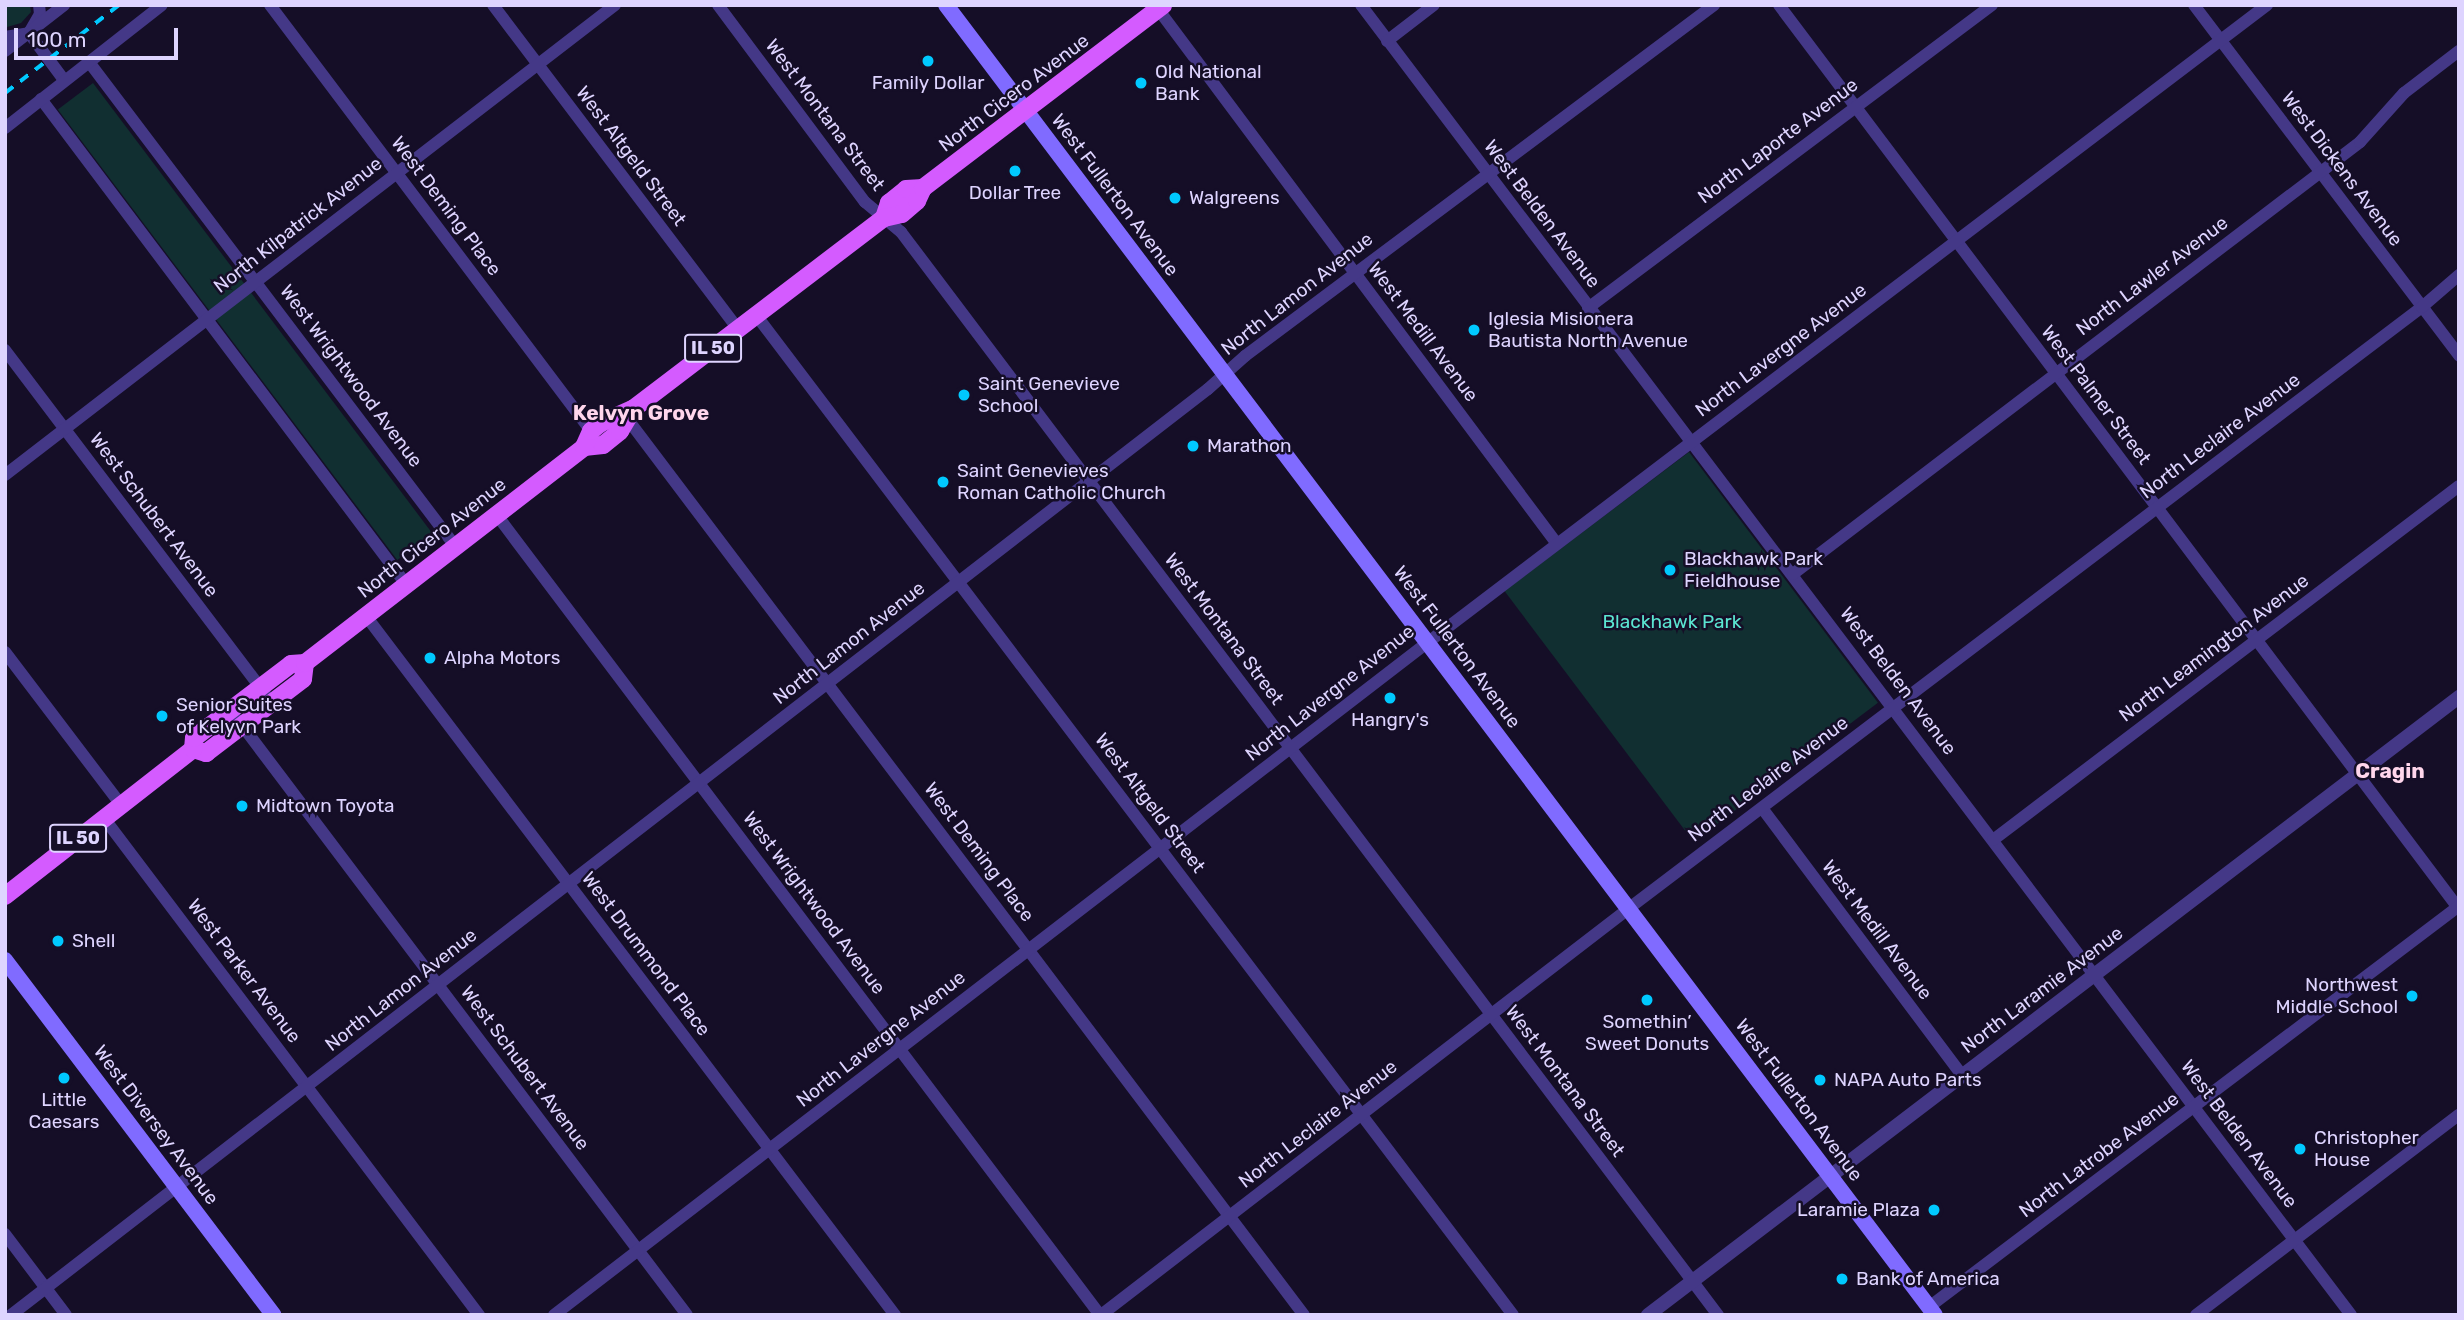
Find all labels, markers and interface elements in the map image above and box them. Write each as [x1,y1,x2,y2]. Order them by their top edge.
scale bar [18,14,182,58]
text: 100 m [27,27,86,52]
street label: North Cicero Avenue [934,29,1094,157]
street label: West Montana Street [761,35,889,195]
marker: Family Dollar [920,53,936,69]
place label: Old National Bank [1155,61,1262,105]
place label: Family Dollar [871,72,985,94]
street label: North Laporte Avenue [1693,73,1863,209]
marker: Old National Bank [1133,75,1149,91]
street label: West Altgeld Street [571,81,691,231]
street label: West Dickens Avenue [2276,87,2408,251]
street label: West Fullerton Avenue [1046,109,1184,281]
street label: West Deming Place [386,132,506,280]
street label: West Belden Avenue [1479,135,1605,293]
street label: North Kilpatrick Avenue [209,152,387,298]
marker: Dollar Tree [1007,163,1023,179]
place label: Dollar Tree [968,182,1062,204]
place label: Walgreens [1189,187,1280,209]
marker: Walgreens [1167,190,1183,206]
street label: North Lawler Avenue [2071,211,2233,341]
street label: North Lamon Avenue [1216,228,1378,360]
street label: West Medill Avenue [1363,258,1483,406]
street label: North Lavergne Avenue [1691,278,1871,422]
street label: West Wrightwood Avenue [275,280,427,472]
place label: Iglesia Misionera Bautista North Avenue [1488,308,1688,352]
street label: West Palmer Street [2036,321,2156,469]
marker: Iglesia Misionera Bautista North Avenue [1466,322,1482,338]
road number: IL 50 [683,334,743,362]
street label: North Leclaire Avenue [2135,368,2305,504]
place label: Saint Genevieve School [978,373,1120,417]
marker: Saint Genevieve School [956,387,972,403]
district label: Kelvyn Grove [573,400,709,426]
street label: West Schubert Avenue [85,428,223,602]
place label: Marathon [1207,435,1291,457]
marker: Marathon [1185,438,1201,454]
place label: Saint Genevieves Roman Catholic Church [957,460,1166,504]
street label: North Cicero Avenue [353,473,511,603]
marker: Saint Genevieves Roman Catholic Church [935,474,951,490]
place label: Blackhawk Park Fieldhouse [1684,548,1823,592]
street label: West Montana Street [1160,549,1288,709]
street label: West Fullerton Avenue [1388,561,1526,733]
marker: Blackhawk Park Fieldhouse [1662,562,1678,578]
street label: North Leamington Avenue [2114,569,2314,727]
street label: North Lamon Avenue [768,577,930,709]
street label: West Belden Avenue [1835,602,1961,760]
park label: Blackhawk Park [1602,611,1742,633]
street label: North Lavergne Avenue [1241,620,1419,766]
place label: Alpha Motors [444,647,561,669]
marker: Alpha Motors [422,650,438,666]
marker: Hangry's [1382,690,1398,706]
place label: Senior Suites of Kelyvn Park [176,694,302,738]
marker: Senior Suites of Kelyvn Park [154,708,170,724]
place label: Hangry's [1351,709,1429,731]
street label: North Leclaire Avenue [1683,711,1853,847]
street label: West Altgeld Street [1090,728,1210,878]
district label: Cragin [2355,758,2425,784]
street label: West Deming Place [919,778,1039,926]
place label: Midtown Toyota [256,795,395,817]
marker: Midtown Toyota [234,798,250,814]
street label: West Wrightwood Avenue [738,807,890,999]
road number: IL 50 [48,824,108,852]
street label: West Medill Avenue [1817,856,1937,1004]
street label: West Drummond Place [577,867,715,1041]
street label: West Parker Avenue [182,894,306,1048]
street label: North Laramie Avenue [1956,922,2128,1058]
street label: North Lamon Avenue [320,924,482,1056]
place label: Shell [72,930,115,952]
marker: Shell [50,933,66,949]
street label: North Lavergne Avenue [792,966,970,1112]
place label: Northwest Middle School [2275,974,2398,1018]
street label: West Schubert Avenue [456,981,594,1155]
marker: Northwest Middle School [2404,988,2420,1004]
marker: Somethin’ Sweet Donuts [1639,992,1655,1008]
street label: West Montana Street [1501,1001,1629,1161]
place label: Somethin’ Sweet Donuts [1585,1011,1709,1055]
street label: West Fullerton Avenue [1730,1014,1868,1186]
street label: West Diversey Avenue [88,1040,224,1210]
street label: North Leclaire Avenue [1234,1055,1402,1193]
street label: West Belden Avenue [2176,1055,2302,1213]
place label: NAPA Auto Parts [1834,1069,1983,1091]
marker: Little Caesars [56,1070,72,1086]
marker: NAPA Auto Parts [1812,1072,1828,1088]
street label: North Latrobe Avenue [2014,1087,2184,1223]
place label: Little Caesars [29,1089,99,1133]
place label: Christopher House [2314,1127,2419,1171]
marker: Christopher House [2292,1141,2308,1157]
place label: Laramie Plaza [1797,1199,1920,1221]
marker: Laramie Plaza [1926,1202,1942,1218]
place label: Bank of America [1856,1268,2001,1290]
marker: Bank of America [1834,1271,1850,1287]

